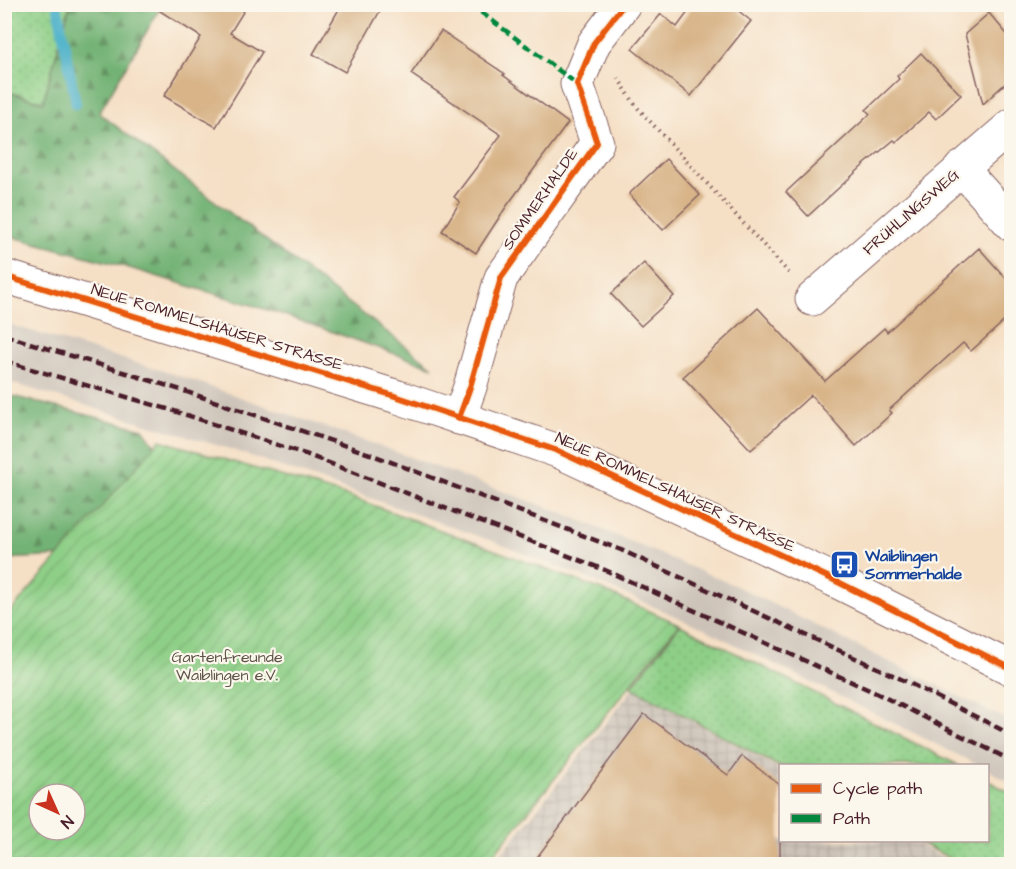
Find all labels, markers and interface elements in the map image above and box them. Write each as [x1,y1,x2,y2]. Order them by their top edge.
street label: SOMMERHALDE [497,143,584,254]
street label: FRÜHLINGSWEG [858,164,964,260]
street label: NEUE ROMMELSHAUSER STRASSE [88,278,346,376]
street label: NEUE ROMMELSHAUSER STRASSE [552,427,799,558]
place label: Waiblingen Sommerhalde [864,545,962,585]
bus stop icon: Waiblingen Sommerhalde [828,549,860,581]
park label: Gartenfreunde Waiblingen e.V. [171,646,283,687]
legend [779,764,989,842]
text: Cycle path [833,776,922,802]
north arrow [27,782,87,842]
text: Path [833,806,870,831]
text: N [56,811,78,833]

